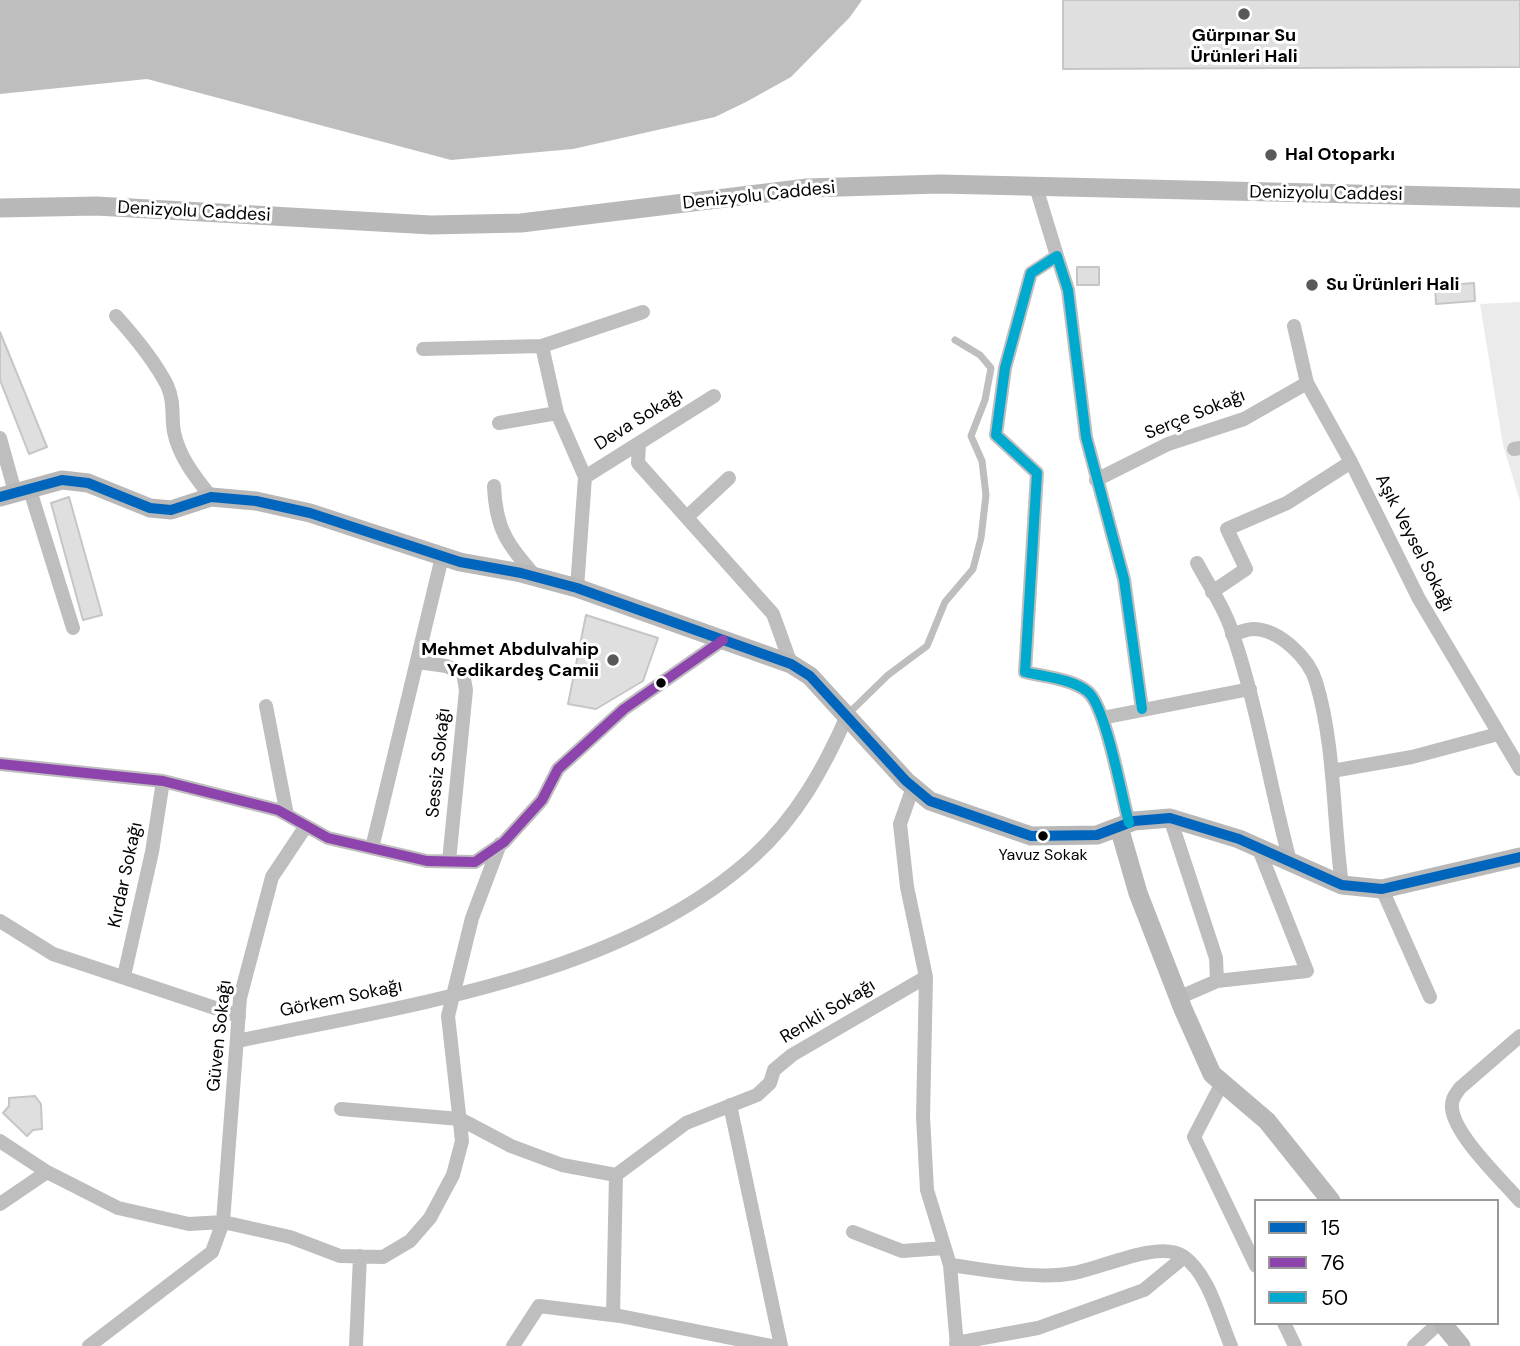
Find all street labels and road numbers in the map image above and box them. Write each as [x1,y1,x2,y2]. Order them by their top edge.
street label: Denizyolu Caddesi [682,177,836,215]
street label: Denizyolu Caddesi [1249,182,1403,206]
street label: Denizyolu Caddesi [117,197,271,227]
street label: Deva Sokağı [591,384,687,456]
street label: Serçe Sokağı [1142,385,1248,445]
street label: Aşık Veysel Sokağı [1370,471,1458,615]
street label: Sessiz Sokağı [423,707,455,819]
street label: Kırdar Sokağı [104,820,148,930]
street label: Renkli Sokağı [777,975,879,1049]
street label: Görkem Sokağı [278,976,404,1022]
street label: Güven Sokağı [203,979,237,1093]

